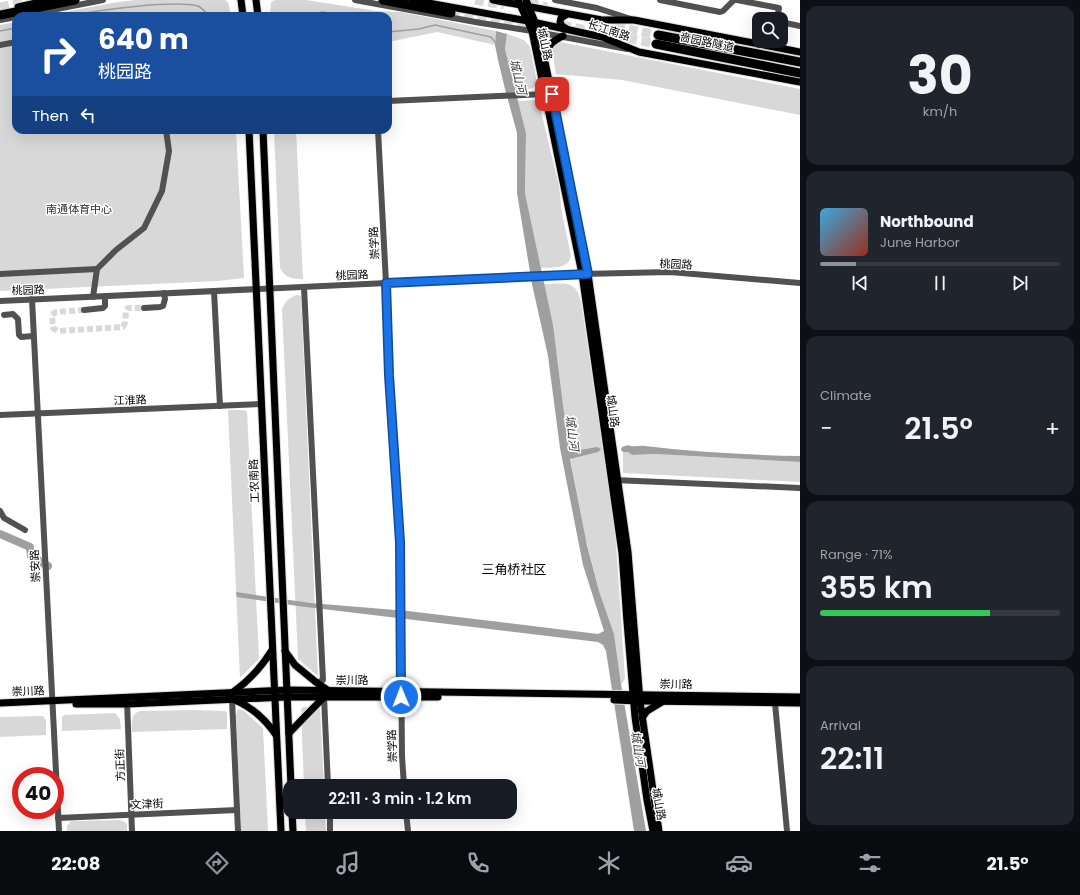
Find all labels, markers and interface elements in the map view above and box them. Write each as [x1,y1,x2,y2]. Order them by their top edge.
map controls [752,12,788,48]
button: search [752,12,788,48]
street label: 长江南路 [586,16,632,44]
text: 640 m [98,20,189,59]
street label: 城山路 [533,26,557,62]
icon: right [32,28,84,80]
street label: 啬园路隧道 [678,28,736,56]
text: 30 [907,39,973,112]
water label: 城山河 [506,57,531,98]
text: 桃园路 [98,59,152,84]
pin [535,77,569,111]
icon: arrive [541,83,563,105]
text: km/h [923,102,957,121]
icon: left [77,104,99,126]
text: Then [32,105,69,126]
park label: 南通体育中心 [46,201,112,217]
text: Northbound [880,211,974,232]
street label: 崇学路 [365,226,383,260]
text: June Harbor [880,233,960,252]
street label: 桃园路 [659,255,693,273]
street label: 桃园路 [335,266,369,284]
icon: previous [849,272,871,294]
icon: pause [929,272,951,294]
icon: next [1009,272,1031,294]
street label: 桃园路 [11,281,45,299]
text: Climate [820,386,871,405]
street label: 江淮路 [113,391,147,409]
street label: 城山路 [603,394,623,428]
text: 21.5° [904,407,973,450]
text: − [820,413,832,444]
text: + [1045,413,1060,444]
water label: 城山河 [562,414,583,454]
street label: 工农南路 [245,459,263,503]
text: Range · 71% [820,545,893,564]
street label: 崇安路 [26,549,44,583]
district label: 三角桥社区 [481,560,547,579]
text: 355 km [820,566,933,609]
street label: 崇川路 [336,672,369,688]
position arrow [380,676,422,718]
street label: 崇川路 [659,676,693,692]
street label: 崇川路 [11,682,45,700]
text: Arrival [820,716,861,735]
street label: 崇学路 [383,729,401,763]
water label: 城山河 [627,730,650,770]
text: 22:11 [820,737,884,780]
street label: 方正街 [111,748,129,782]
speed limit sign: 40 [12,767,64,819]
street label: 城山路 [648,786,670,822]
text: 22:11 · 3 min · 1.2 km [329,788,471,809]
street label: 文津街 [130,795,164,813]
icon: directions [203,849,231,877]
icon: music [334,849,362,877]
icon: phone [464,849,492,877]
icon: climate [595,849,623,877]
icon: car [725,849,753,877]
icon: filters [856,849,884,877]
text: 22:08 [51,851,100,876]
text: 21.5° [987,851,1029,876]

